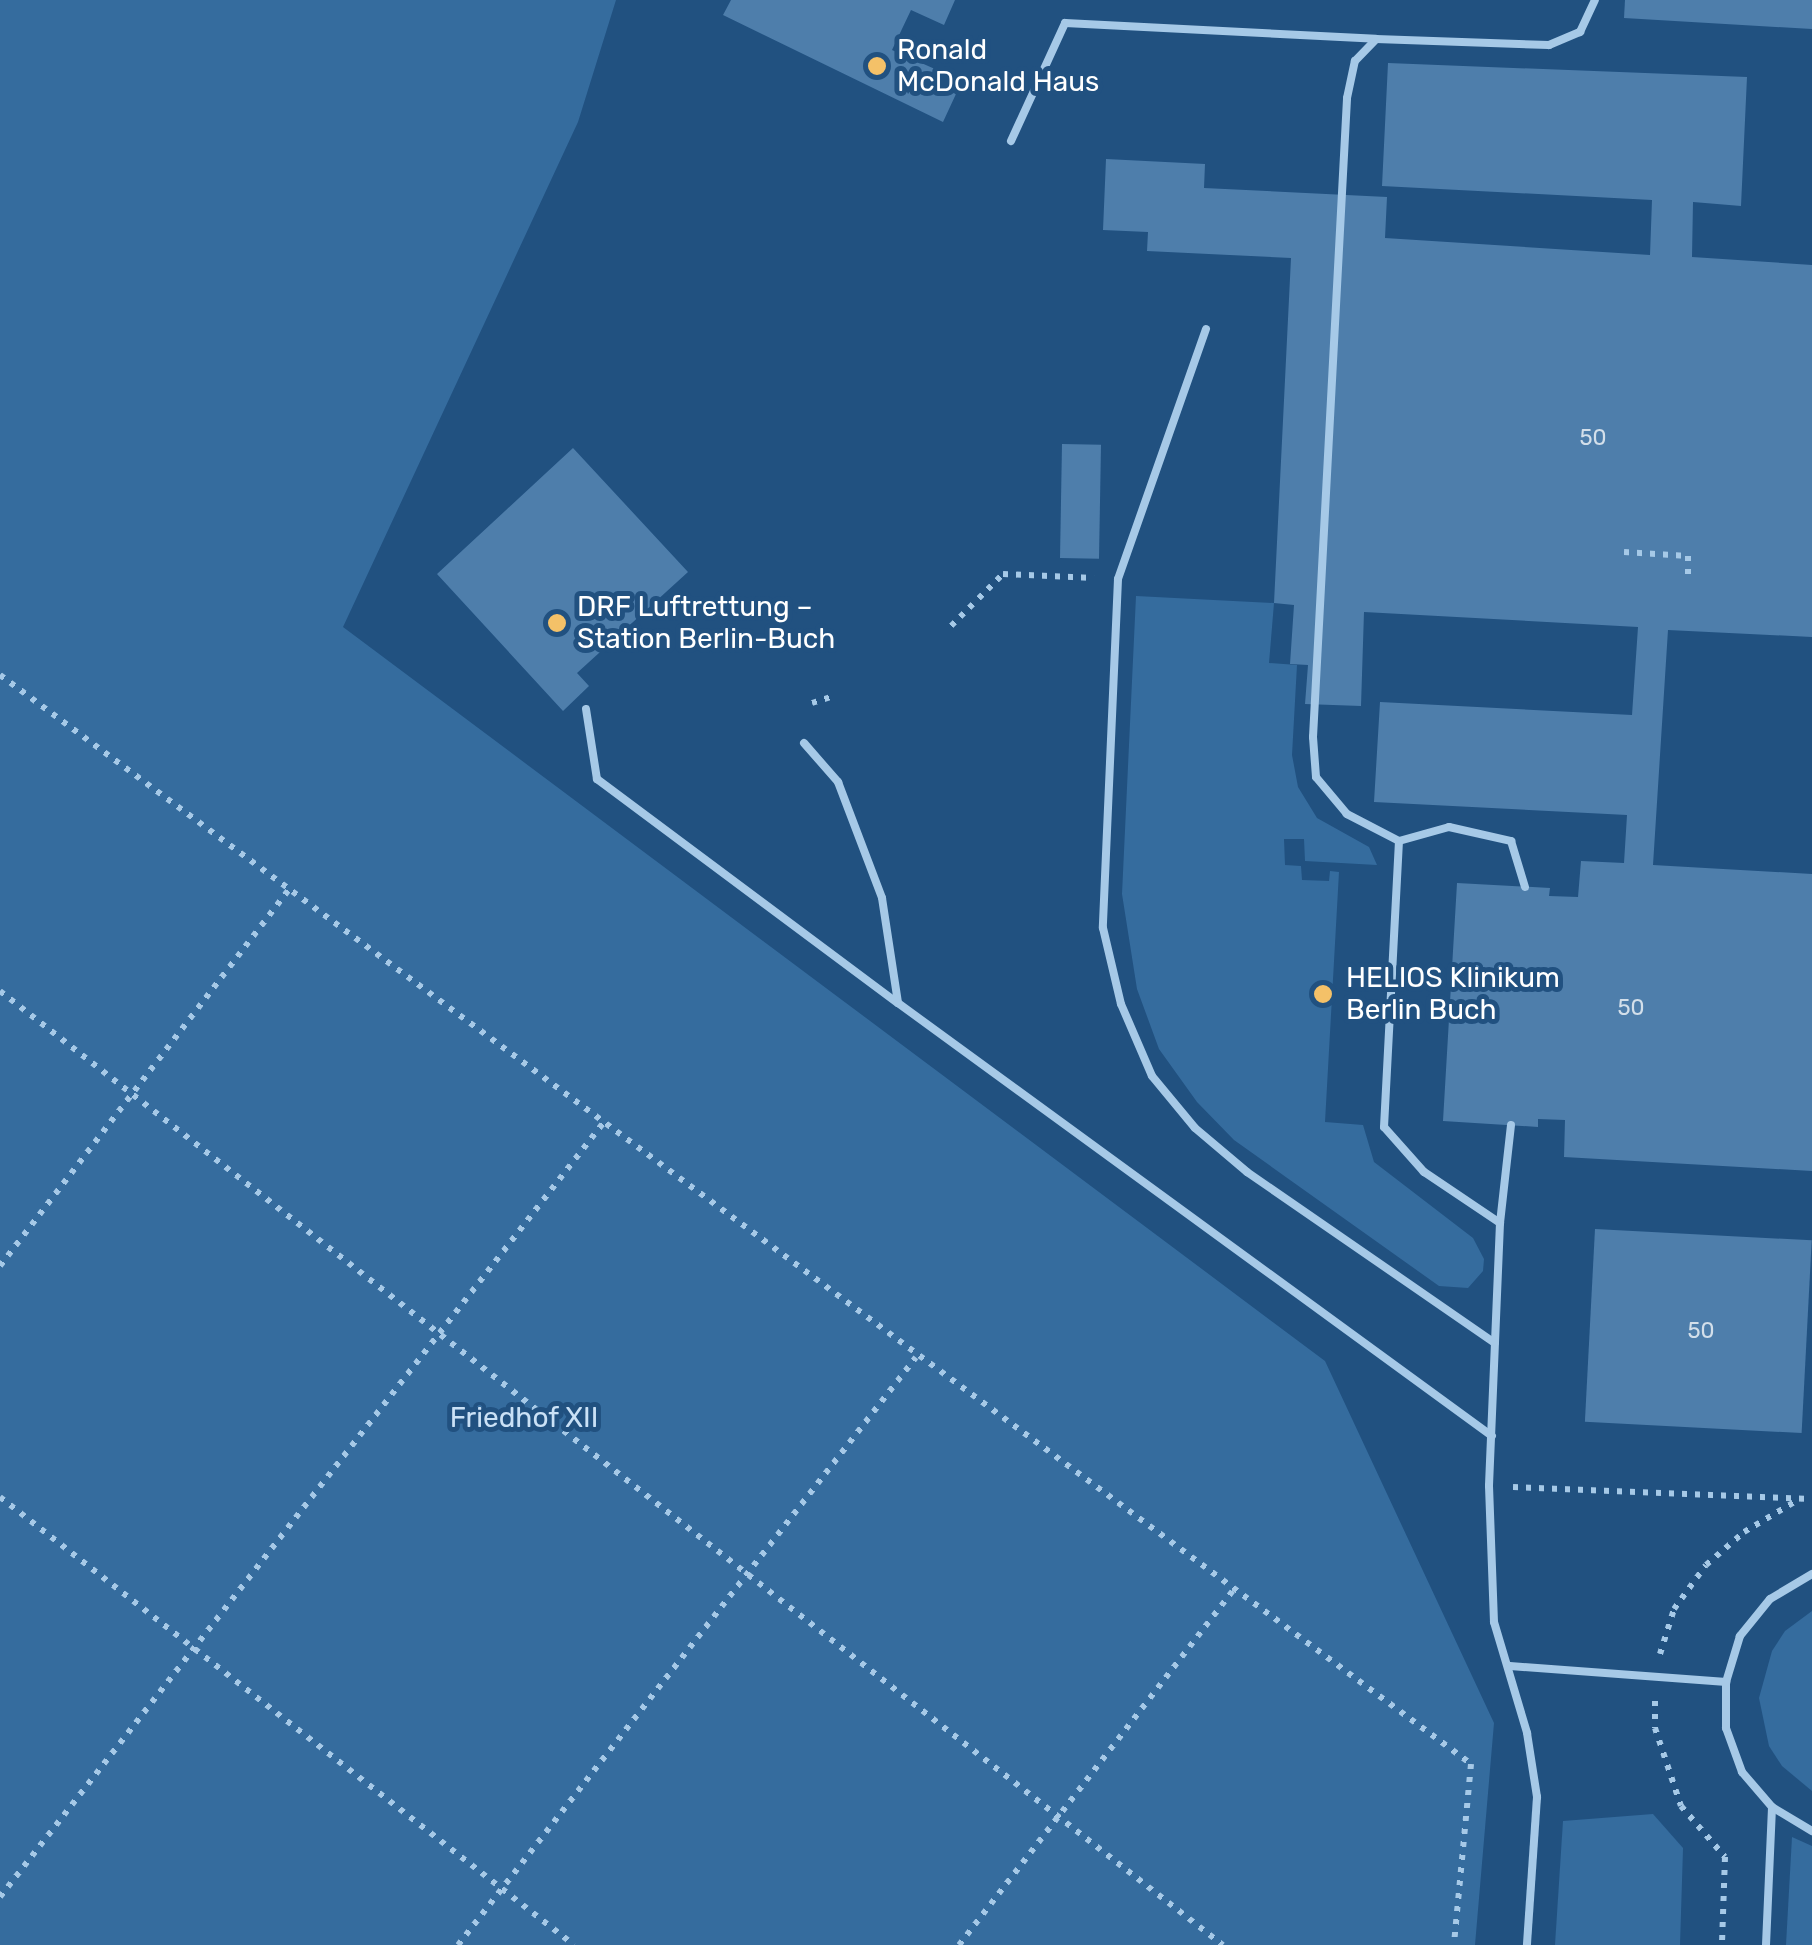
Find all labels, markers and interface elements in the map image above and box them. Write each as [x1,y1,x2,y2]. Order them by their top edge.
place label: Ronald McDonald Haus [897,33,1099,99]
marker: Ronald McDonald Haus [866,55,888,77]
house number: 50 [1579,425,1607,451]
place label: DRF Luftrettung – Station Berlin-Buch [577,590,835,656]
marker: DRF Luftrettung – Station Berlin-Buch [546,612,568,634]
place label: HELIOS Klinikum Berlin Buch [1346,961,1560,1027]
marker: HELIOS Klinikum Berlin Buch [1310,981,1336,1007]
house number: 50 [1617,995,1645,1021]
house number: 50 [1687,1318,1715,1344]
park label: Friedhof XII [449,1401,599,1435]

